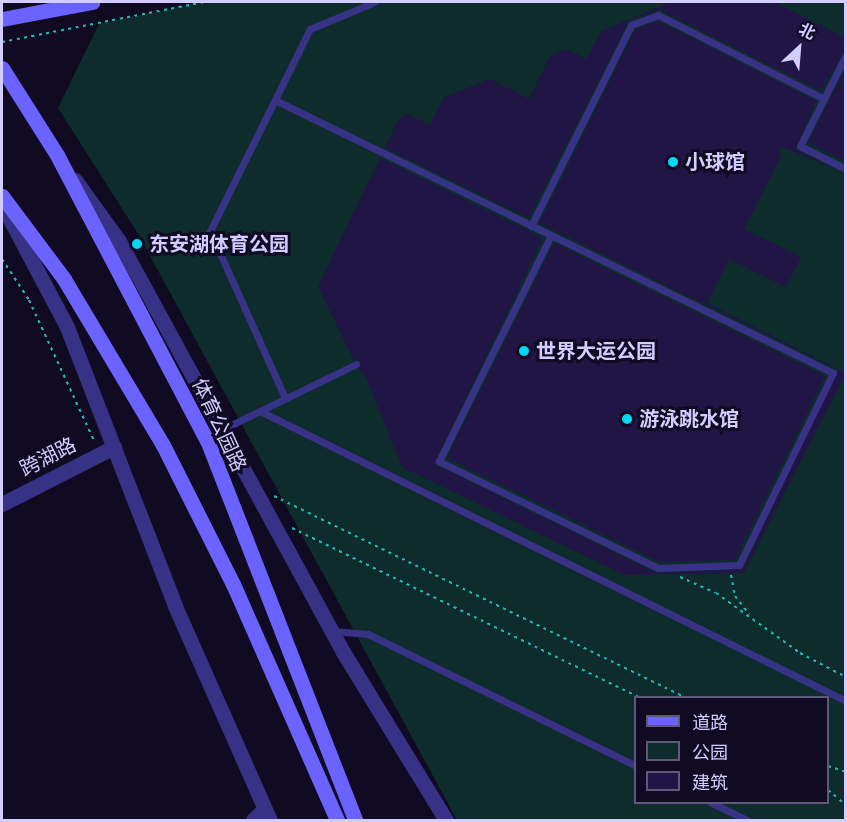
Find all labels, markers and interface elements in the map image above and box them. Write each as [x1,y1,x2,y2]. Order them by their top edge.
north arrow [769,18,829,78]
text: 北 [796,19,818,43]
place label: 小球馆 [685,150,745,174]
marker: 小球馆 [666,155,680,169]
place label: 东安湖体育公园 [149,232,289,256]
marker: 东安湖体育公园 [130,237,144,251]
place label: 世界大运公园 [536,339,656,363]
marker: 世界大运公园 [517,344,531,358]
street label: 体育公园路 [187,375,251,475]
place label: 游泳跳水馆 [639,407,739,431]
marker: 游泳跳水馆 [620,412,634,426]
street label: 跨湖路 [16,433,80,481]
legend [634,696,829,804]
text: 道路 [692,712,728,734]
text: 公园 [692,742,728,764]
text: 建筑 [692,772,728,794]

